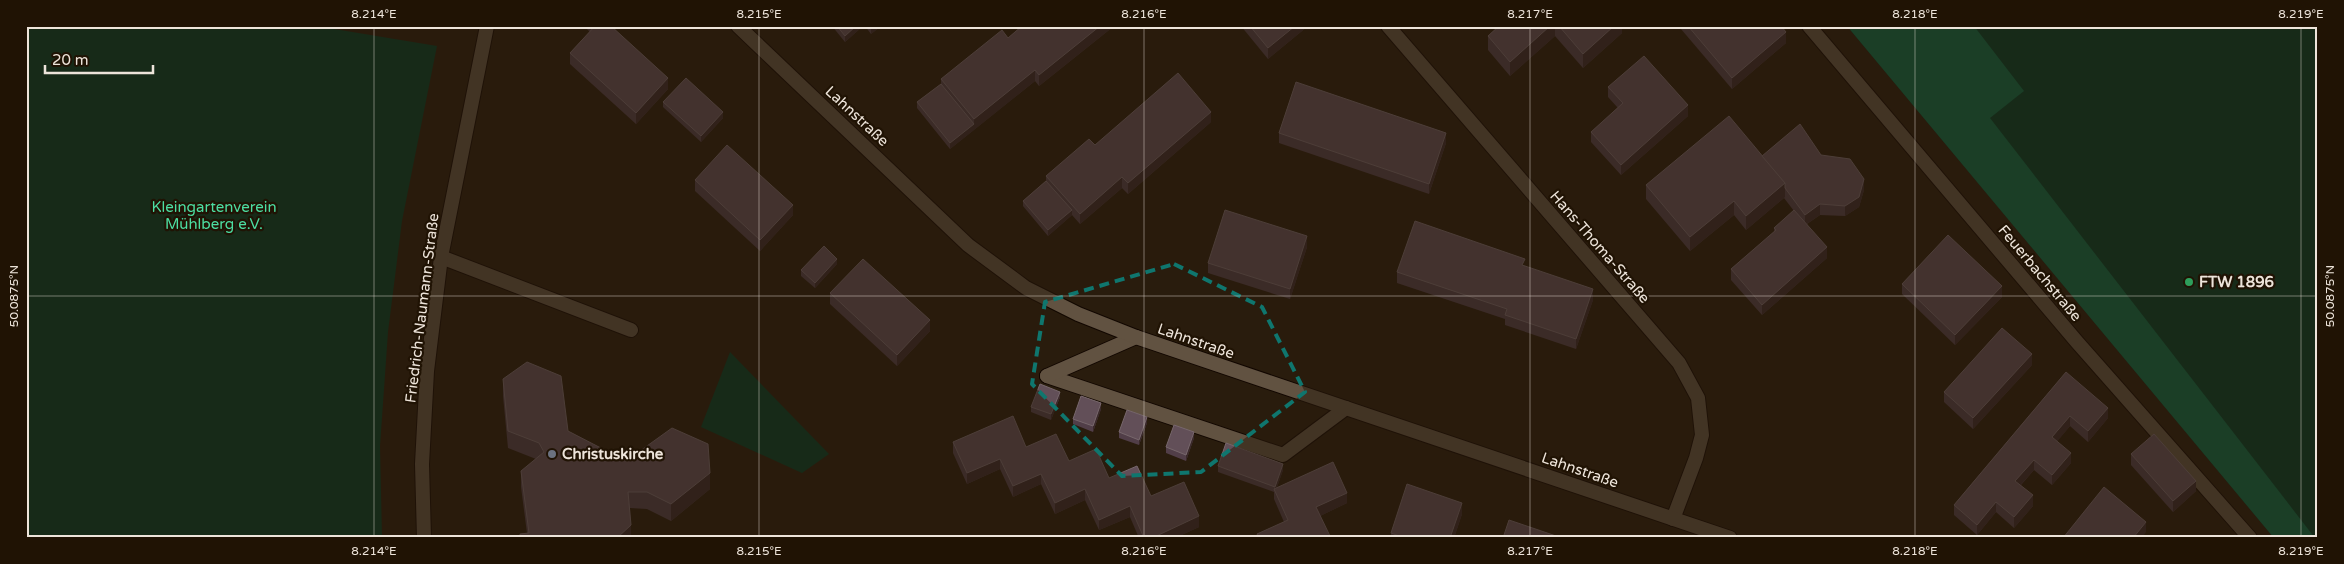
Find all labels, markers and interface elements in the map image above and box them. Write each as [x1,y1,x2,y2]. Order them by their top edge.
text: 8.214°E [351,7,397,21]
text: 8.215°E [736,7,782,21]
text: 8.216°E [1121,7,1167,21]
text: 8.217°E [1507,7,1553,21]
text: 8.218°E [1892,7,1938,21]
text: 8.219°E [2278,7,2324,21]
scale bar [45,42,152,74]
text: 20 m [52,51,89,69]
street label: Lahnstraße [822,82,892,150]
street label: Hans-Thoma-Straße [1546,187,1654,307]
park label: Kleingartenverein Mühlberg e.V. [151,198,277,233]
street label: Friedrich-Naumann-Straße [401,212,443,404]
street label: Feuerbachstraße [1995,221,2085,325]
text: 50.0875°N [7,265,21,327]
text: 50.0875°N [2323,265,2337,327]
place label: FTW 1896 [2199,273,2274,291]
marker: FTW 1896 [2183,276,2195,288]
street label: Lahnstraße [1155,319,1237,363]
place label: Christuskirche [562,445,664,463]
marker: Christuskirche [546,448,558,460]
street label: Lahnstraße [1539,448,1621,492]
text: 8.214°E [351,544,397,558]
text: 8.215°E [736,544,782,558]
text: 8.216°E [1121,544,1167,558]
text: 8.217°E [1507,544,1553,558]
text: 8.218°E [1892,544,1938,558]
text: 8.219°E [2278,544,2324,558]

